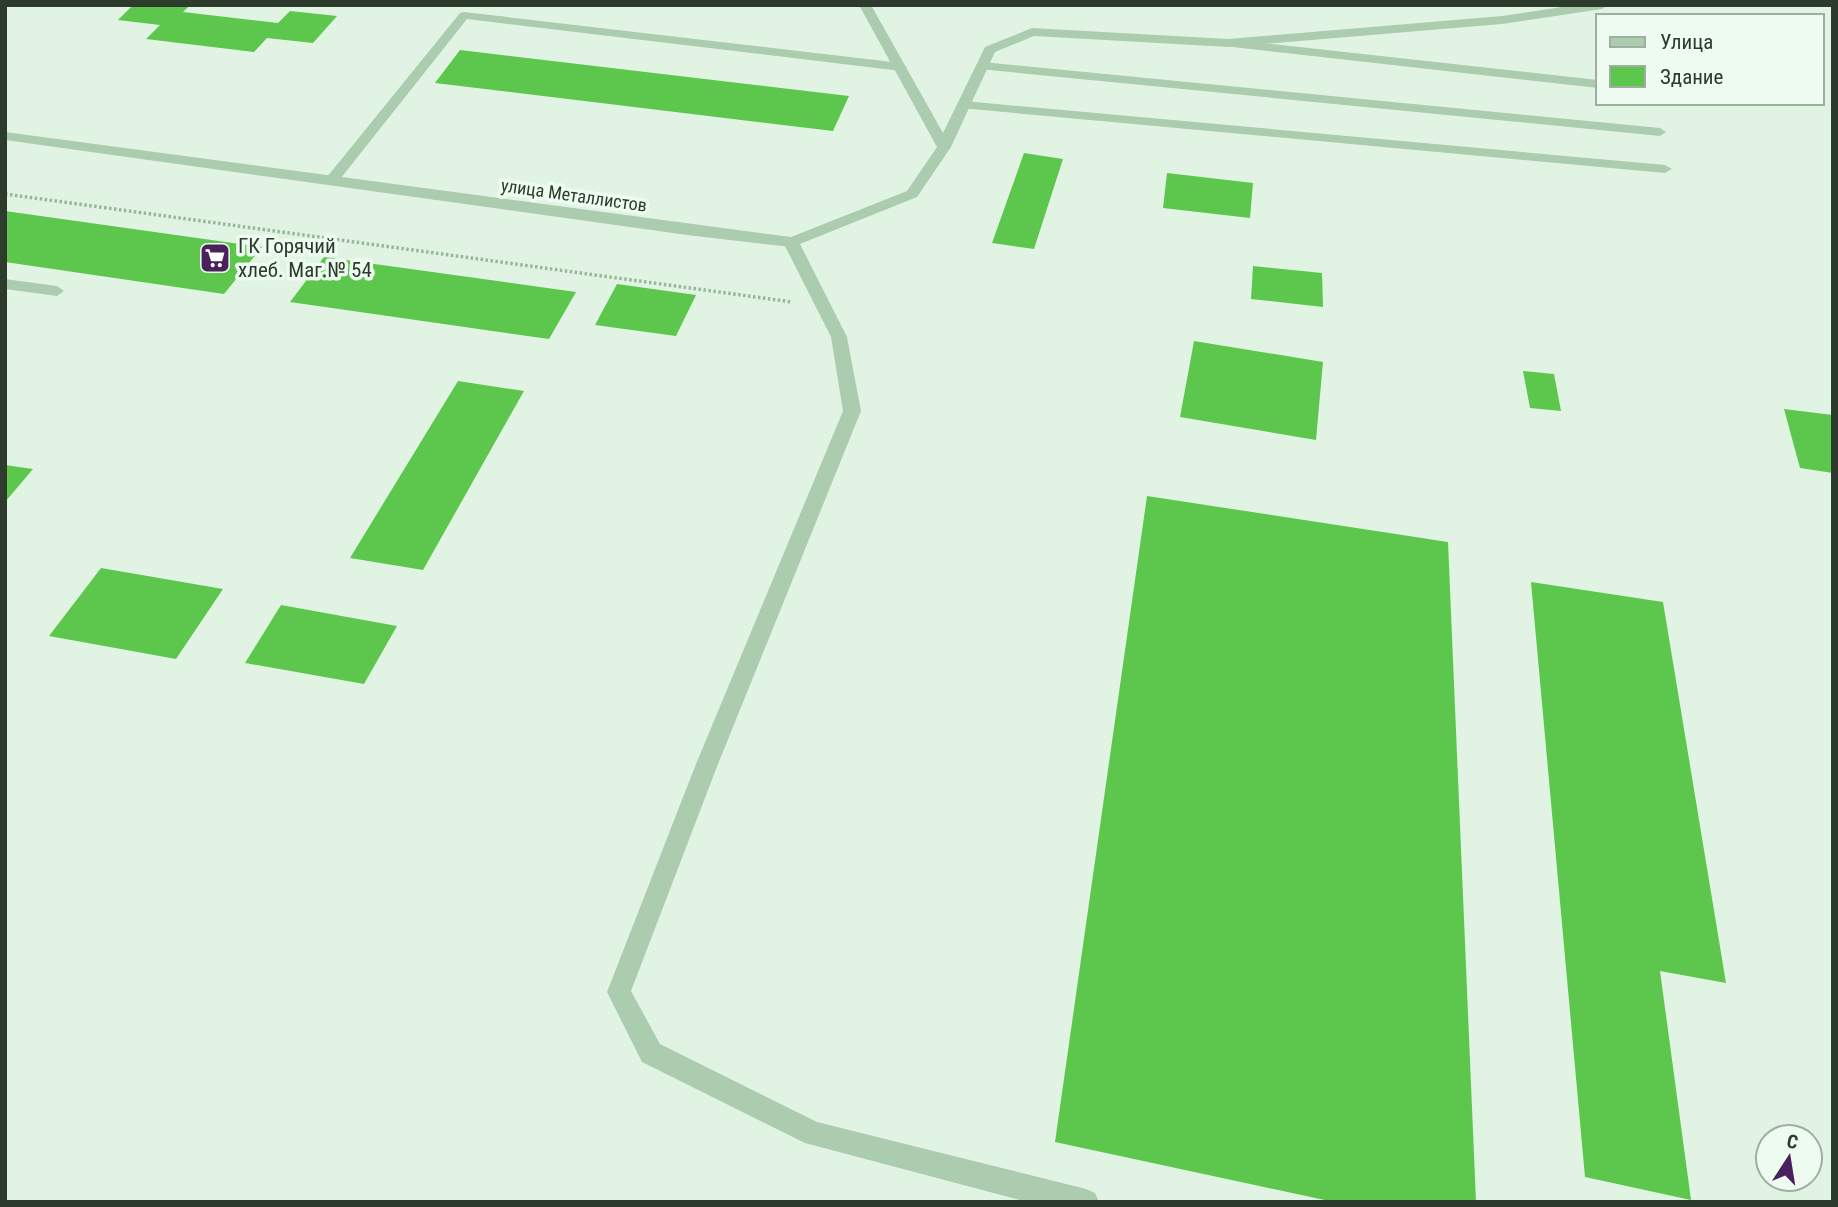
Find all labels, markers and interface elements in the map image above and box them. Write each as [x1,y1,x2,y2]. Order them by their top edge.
legend [1596,14,1824,105]
text: Улица [1660,30,1713,54]
text: Здание [1660,65,1724,89]
street label: улица Металлистов [500,174,648,216]
place label: ГК Горячий хлеб. Маг.№ 54 [238,234,372,282]
supermarket icon: ГК Горячий хлеб. Маг.№ 54 [198,241,232,275]
north arrow [1754,1123,1824,1193]
text: С [1785,1129,1800,1154]

